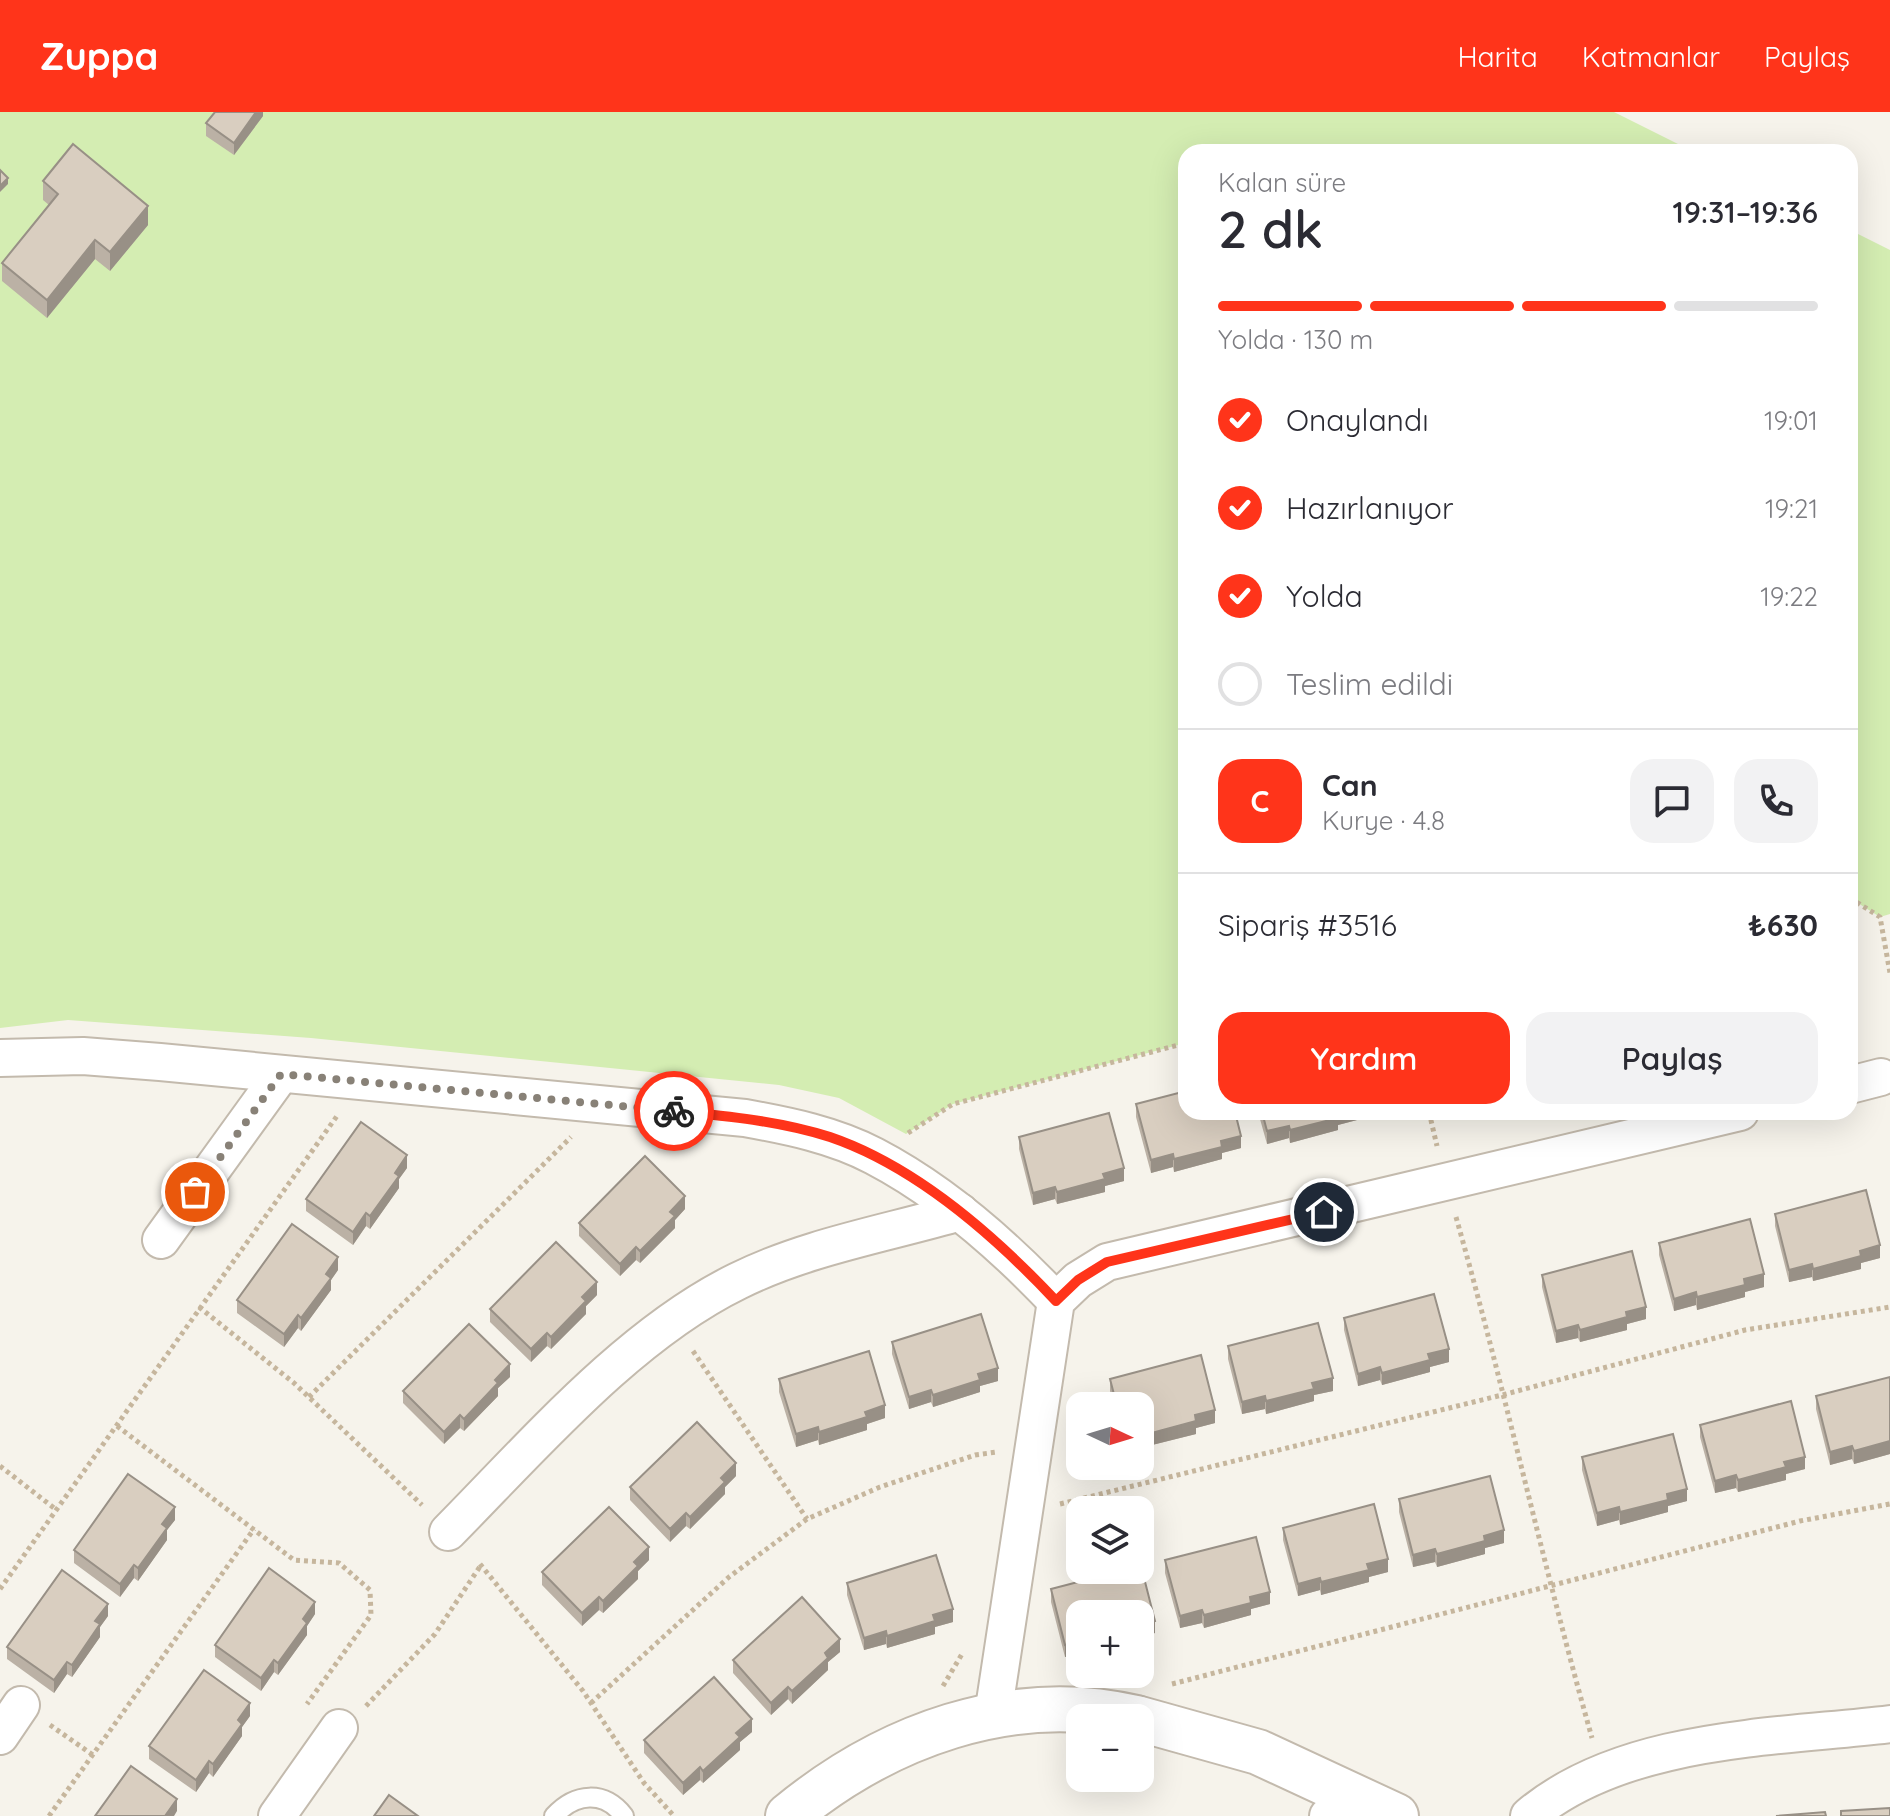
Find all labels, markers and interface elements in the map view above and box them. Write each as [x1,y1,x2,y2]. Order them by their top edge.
text: Zuppa [40,32,158,80]
text: Harita [1457,39,1538,74]
text: Katmanlar [1582,39,1720,74]
text: Paylaş [1764,39,1850,74]
text: Kalan süre [1218,166,1346,199]
text: 19:31–19:36 [1672,193,1818,231]
text: 2 dk [1218,196,1323,261]
text: Yolda · 130 m [1218,323,1373,356]
icon: check [1218,398,1262,442]
text: Onaylandı [1286,401,1429,439]
text: 19:01 [1764,404,1818,437]
icon: check [1218,486,1262,530]
text: Hazırlanıyor [1286,489,1454,527]
text: 19:21 [1765,492,1818,525]
icon: check [1218,574,1262,618]
text: Yolda [1286,577,1363,615]
text: 19:22 [1760,580,1818,613]
text: Teslim edildi [1286,665,1453,703]
button: chat [1630,759,1714,843]
button: phone [1734,759,1818,843]
text: Can [1322,766,1378,804]
text: C [1251,782,1269,820]
text: Kurye · 4.8 [1322,804,1445,837]
text: Sipariş #3516 [1218,906,1397,944]
text: ₺630 [1748,906,1818,944]
button: Yardım [1218,1012,1510,1104]
button: Paylaş [1526,1012,1818,1104]
courier [634,1071,714,1151]
icon: bike [652,1089,696,1133]
pin [161,1158,229,1226]
icon: bag [173,1170,217,1214]
pin [1290,1178,1358,1246]
icon: home [1302,1190,1346,1234]
north arrow [1066,1392,1154,1480]
map controls [1066,1392,1154,1792]
button: layers [1066,1496,1154,1584]
button: + [1066,1600,1154,1688]
button: − [1066,1704,1154,1792]

